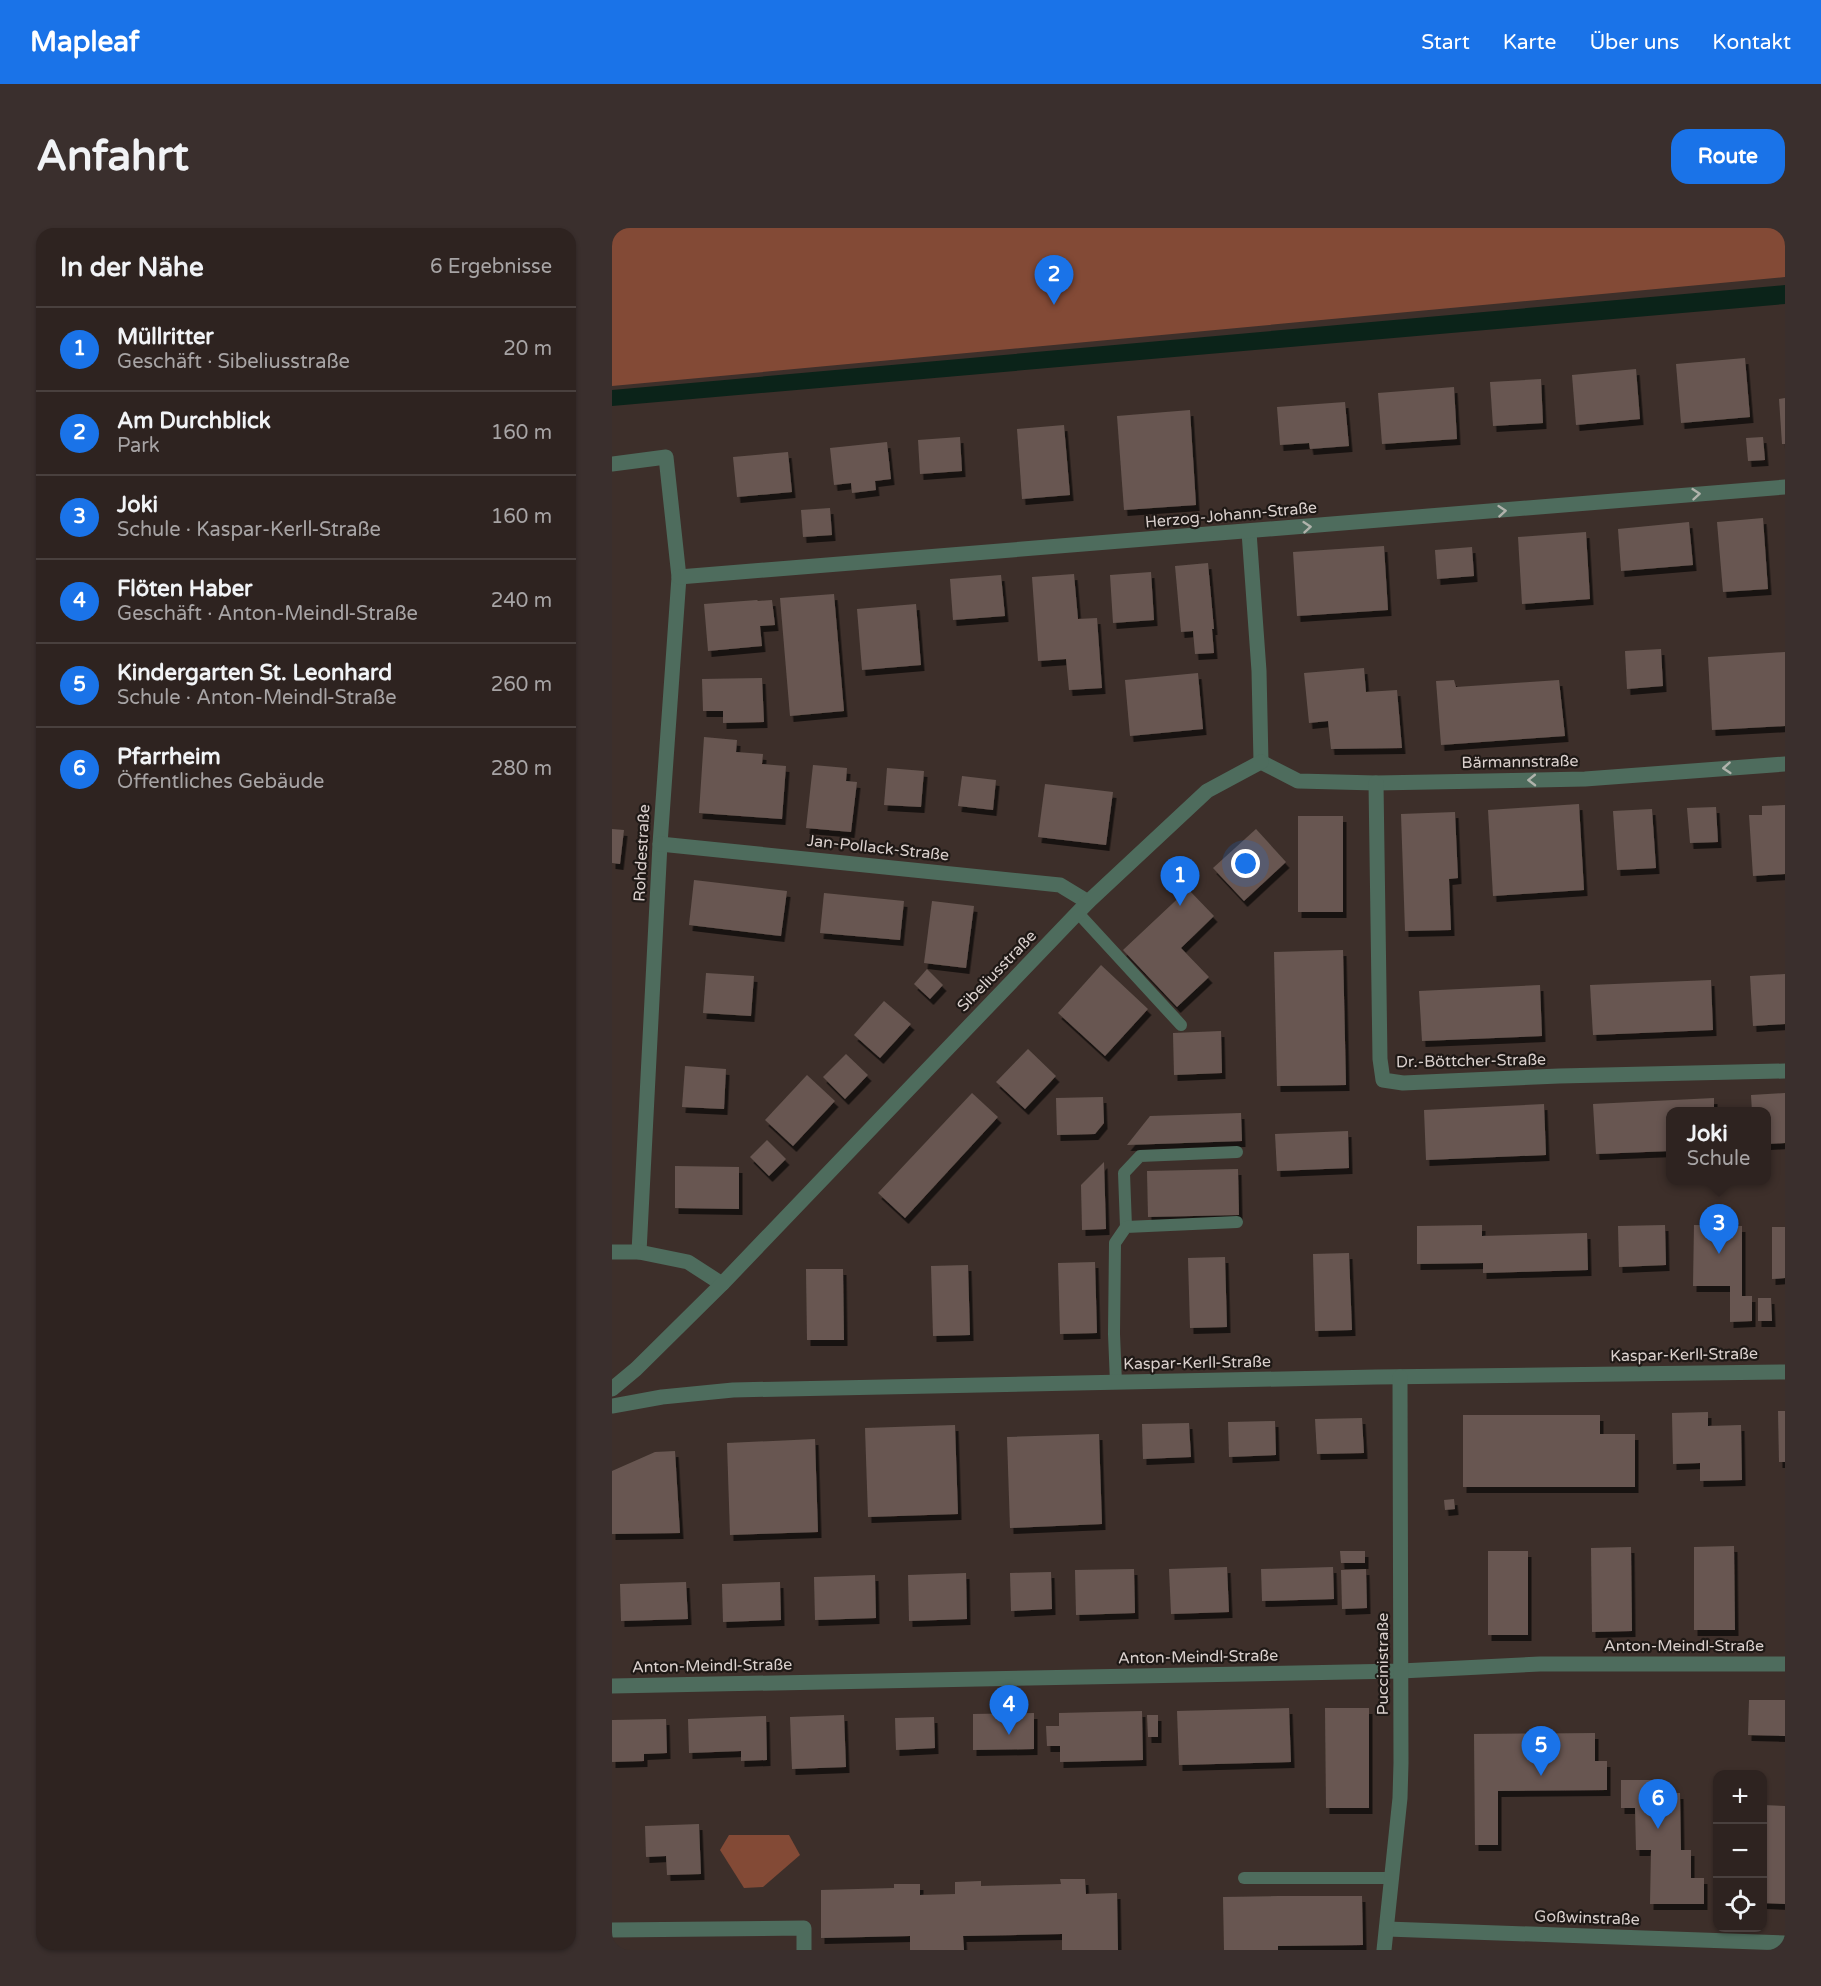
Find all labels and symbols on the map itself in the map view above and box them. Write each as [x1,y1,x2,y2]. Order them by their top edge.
pin: 2 [1034,256,1074,305]
one-way arrow [1691,488,1701,501]
street label: Herzog-Johann-Straße [1144,498,1318,532]
one-way arrow [1497,504,1506,517]
one-way arrow [1303,521,1312,534]
street label: Bärmannstraße [1461,751,1579,773]
one-way arrow [1722,762,1731,775]
one-way arrow [1528,774,1537,786]
street label: Rohdestraße [629,804,655,902]
street label: Jan-Pollack-Straße [806,831,950,865]
your location [1231,849,1260,878]
pin: 1 [1160,856,1200,906]
street label: Sibeliusstraße [953,926,1041,1016]
street label: Dr.-Böttcher-Straße [1396,1050,1546,1072]
pin: 3 [1700,1204,1738,1254]
street label: Kaspar-Kerll-Straße [1610,1344,1758,1366]
street label: Kaspar-Kerll-Straße [1123,1352,1271,1374]
street label: Puccinistraße [1373,1613,1393,1715]
street label: Anton-Meindl-Straße [1604,1636,1764,1656]
street label: Anton-Meindl-Straße [1118,1646,1278,1668]
street label: Anton-Meindl-Straße [632,1655,792,1677]
pin: 4 [990,1686,1028,1735]
pin: 5 [1522,1726,1560,1776]
pin: 6 [1638,1780,1678,1829]
street label: Goßwinstraße [1534,1906,1640,1930]

